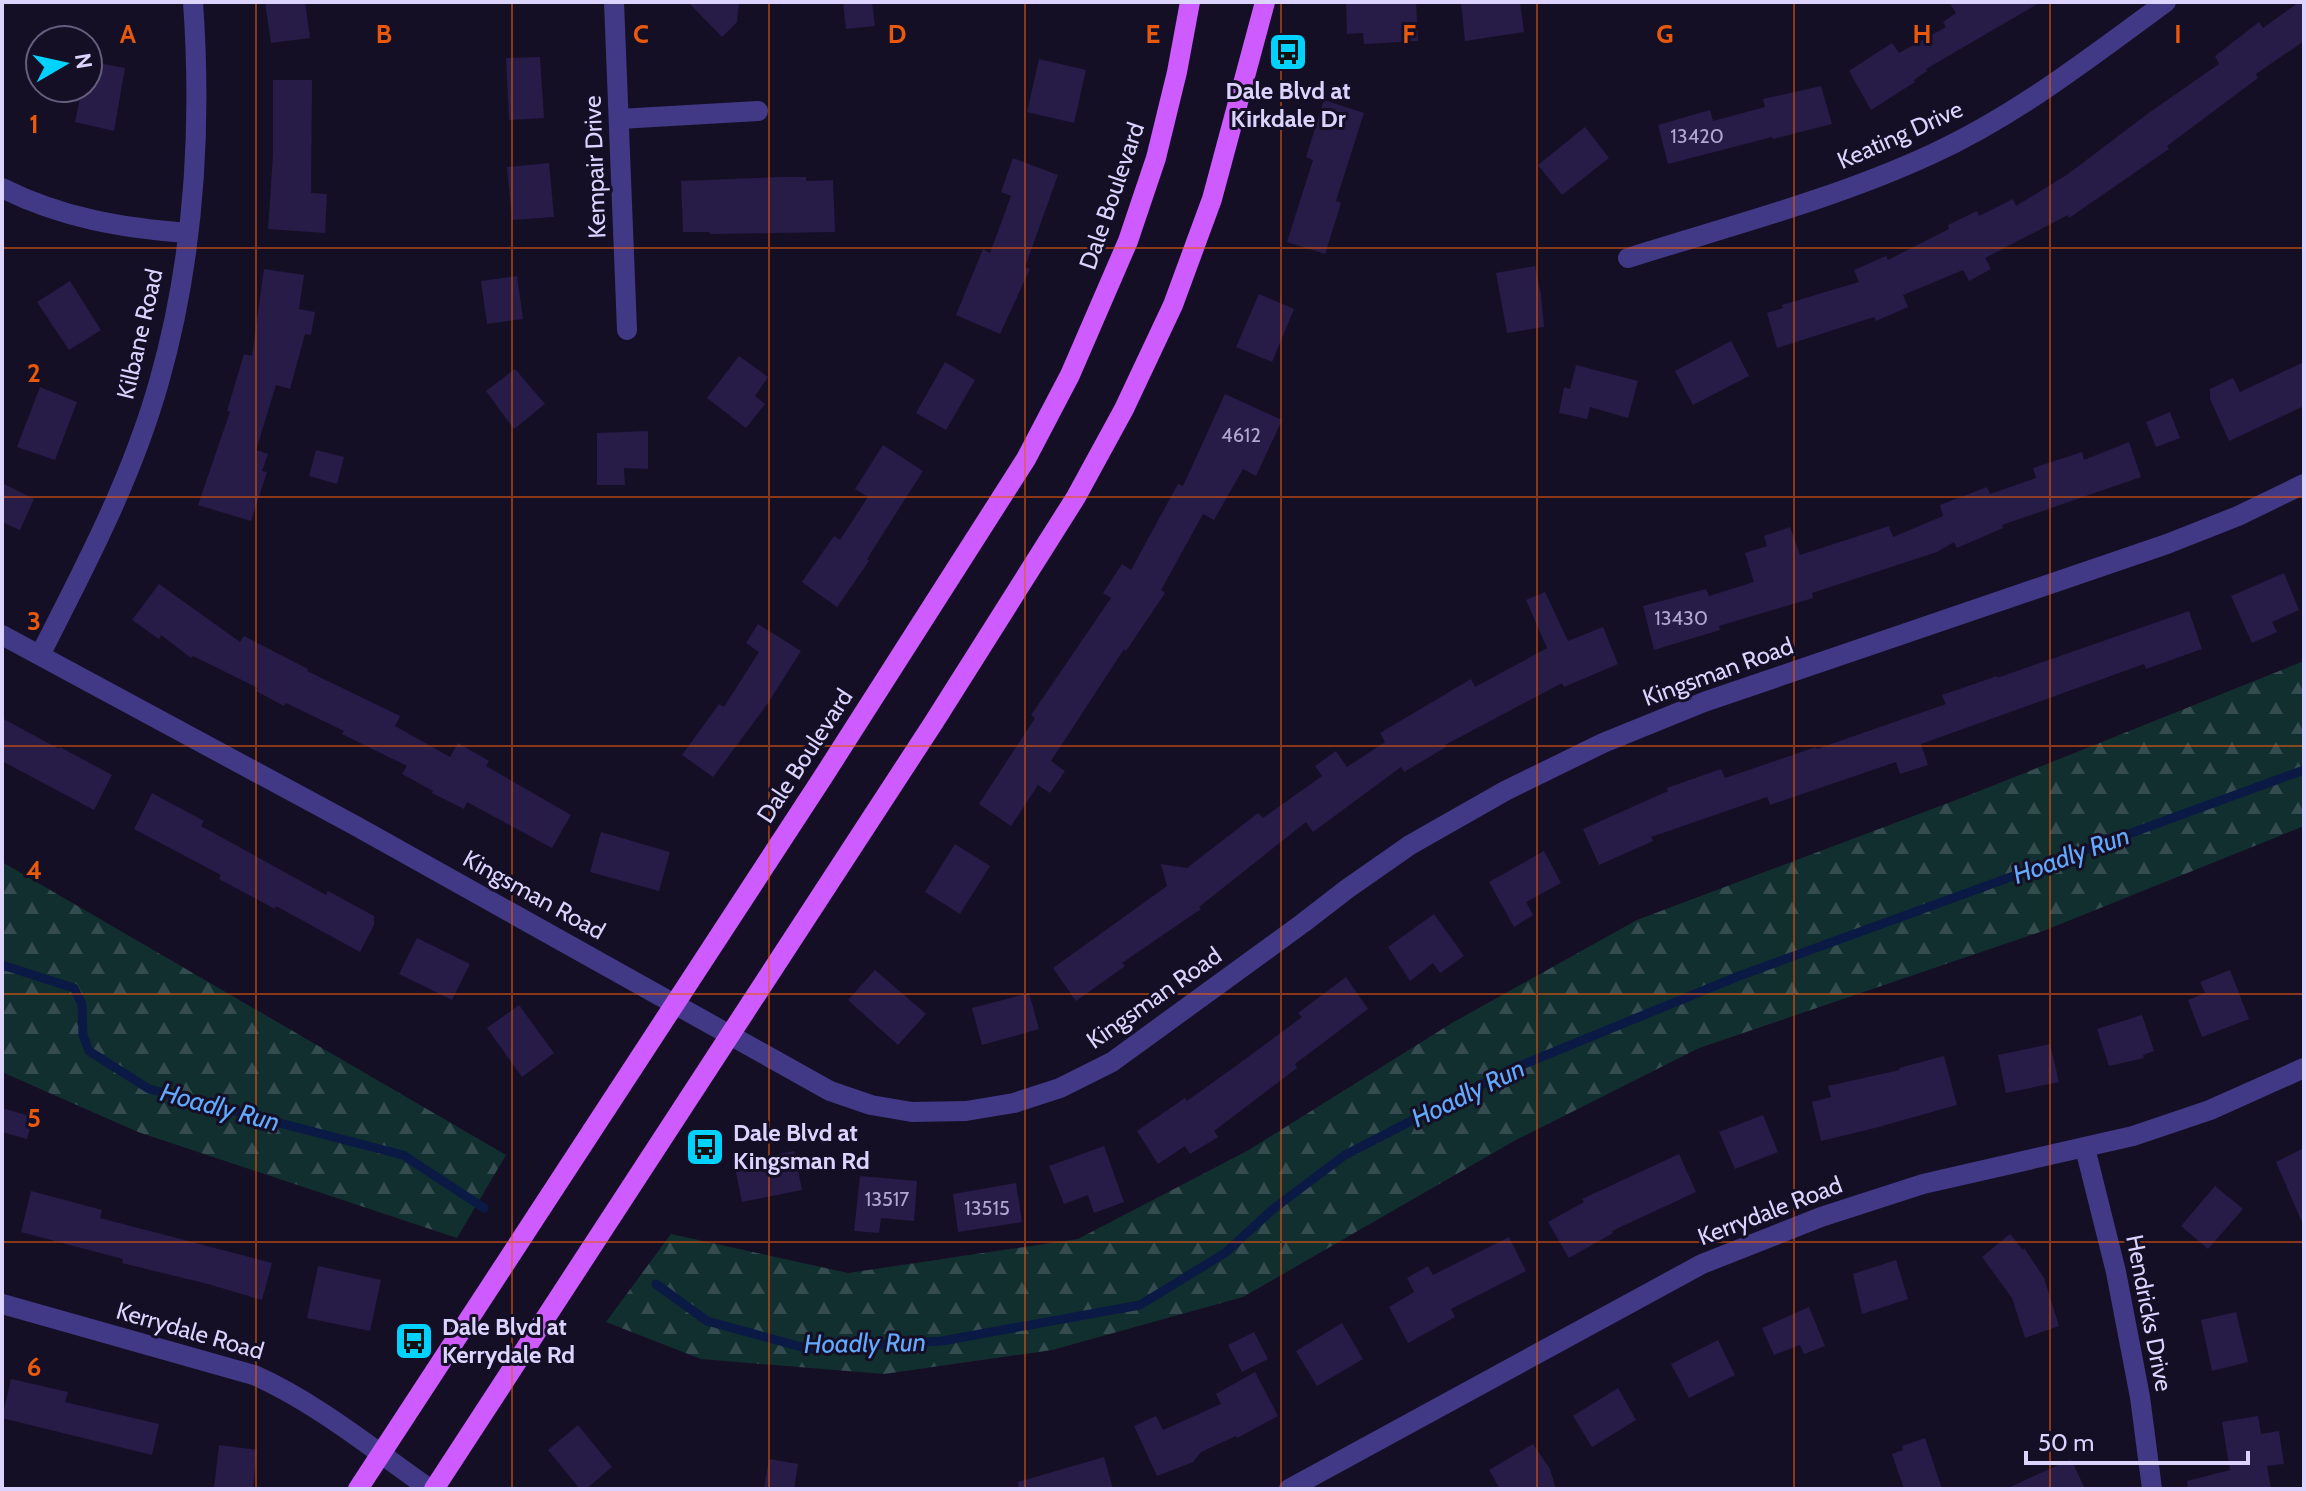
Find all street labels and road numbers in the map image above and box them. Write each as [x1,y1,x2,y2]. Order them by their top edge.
street label: Keating Drive [1833,94,1967,175]
street label: Kempair Drive [578,95,611,239]
street label: Dale Boulevard [1073,118,1150,273]
street label: Kilbane Road [110,266,169,402]
street label: Kingsman Road [1639,631,1797,712]
street label: Dale Boulevard [751,683,859,828]
street label: Kingsman Road [458,844,610,946]
street label: Kingsman Road [1081,940,1227,1055]
street label: Kerrydale Road [1694,1170,1846,1251]
street label: Hendricks Drive [2120,1232,2179,1394]
street label: Kerrydale Road [113,1296,267,1365]

